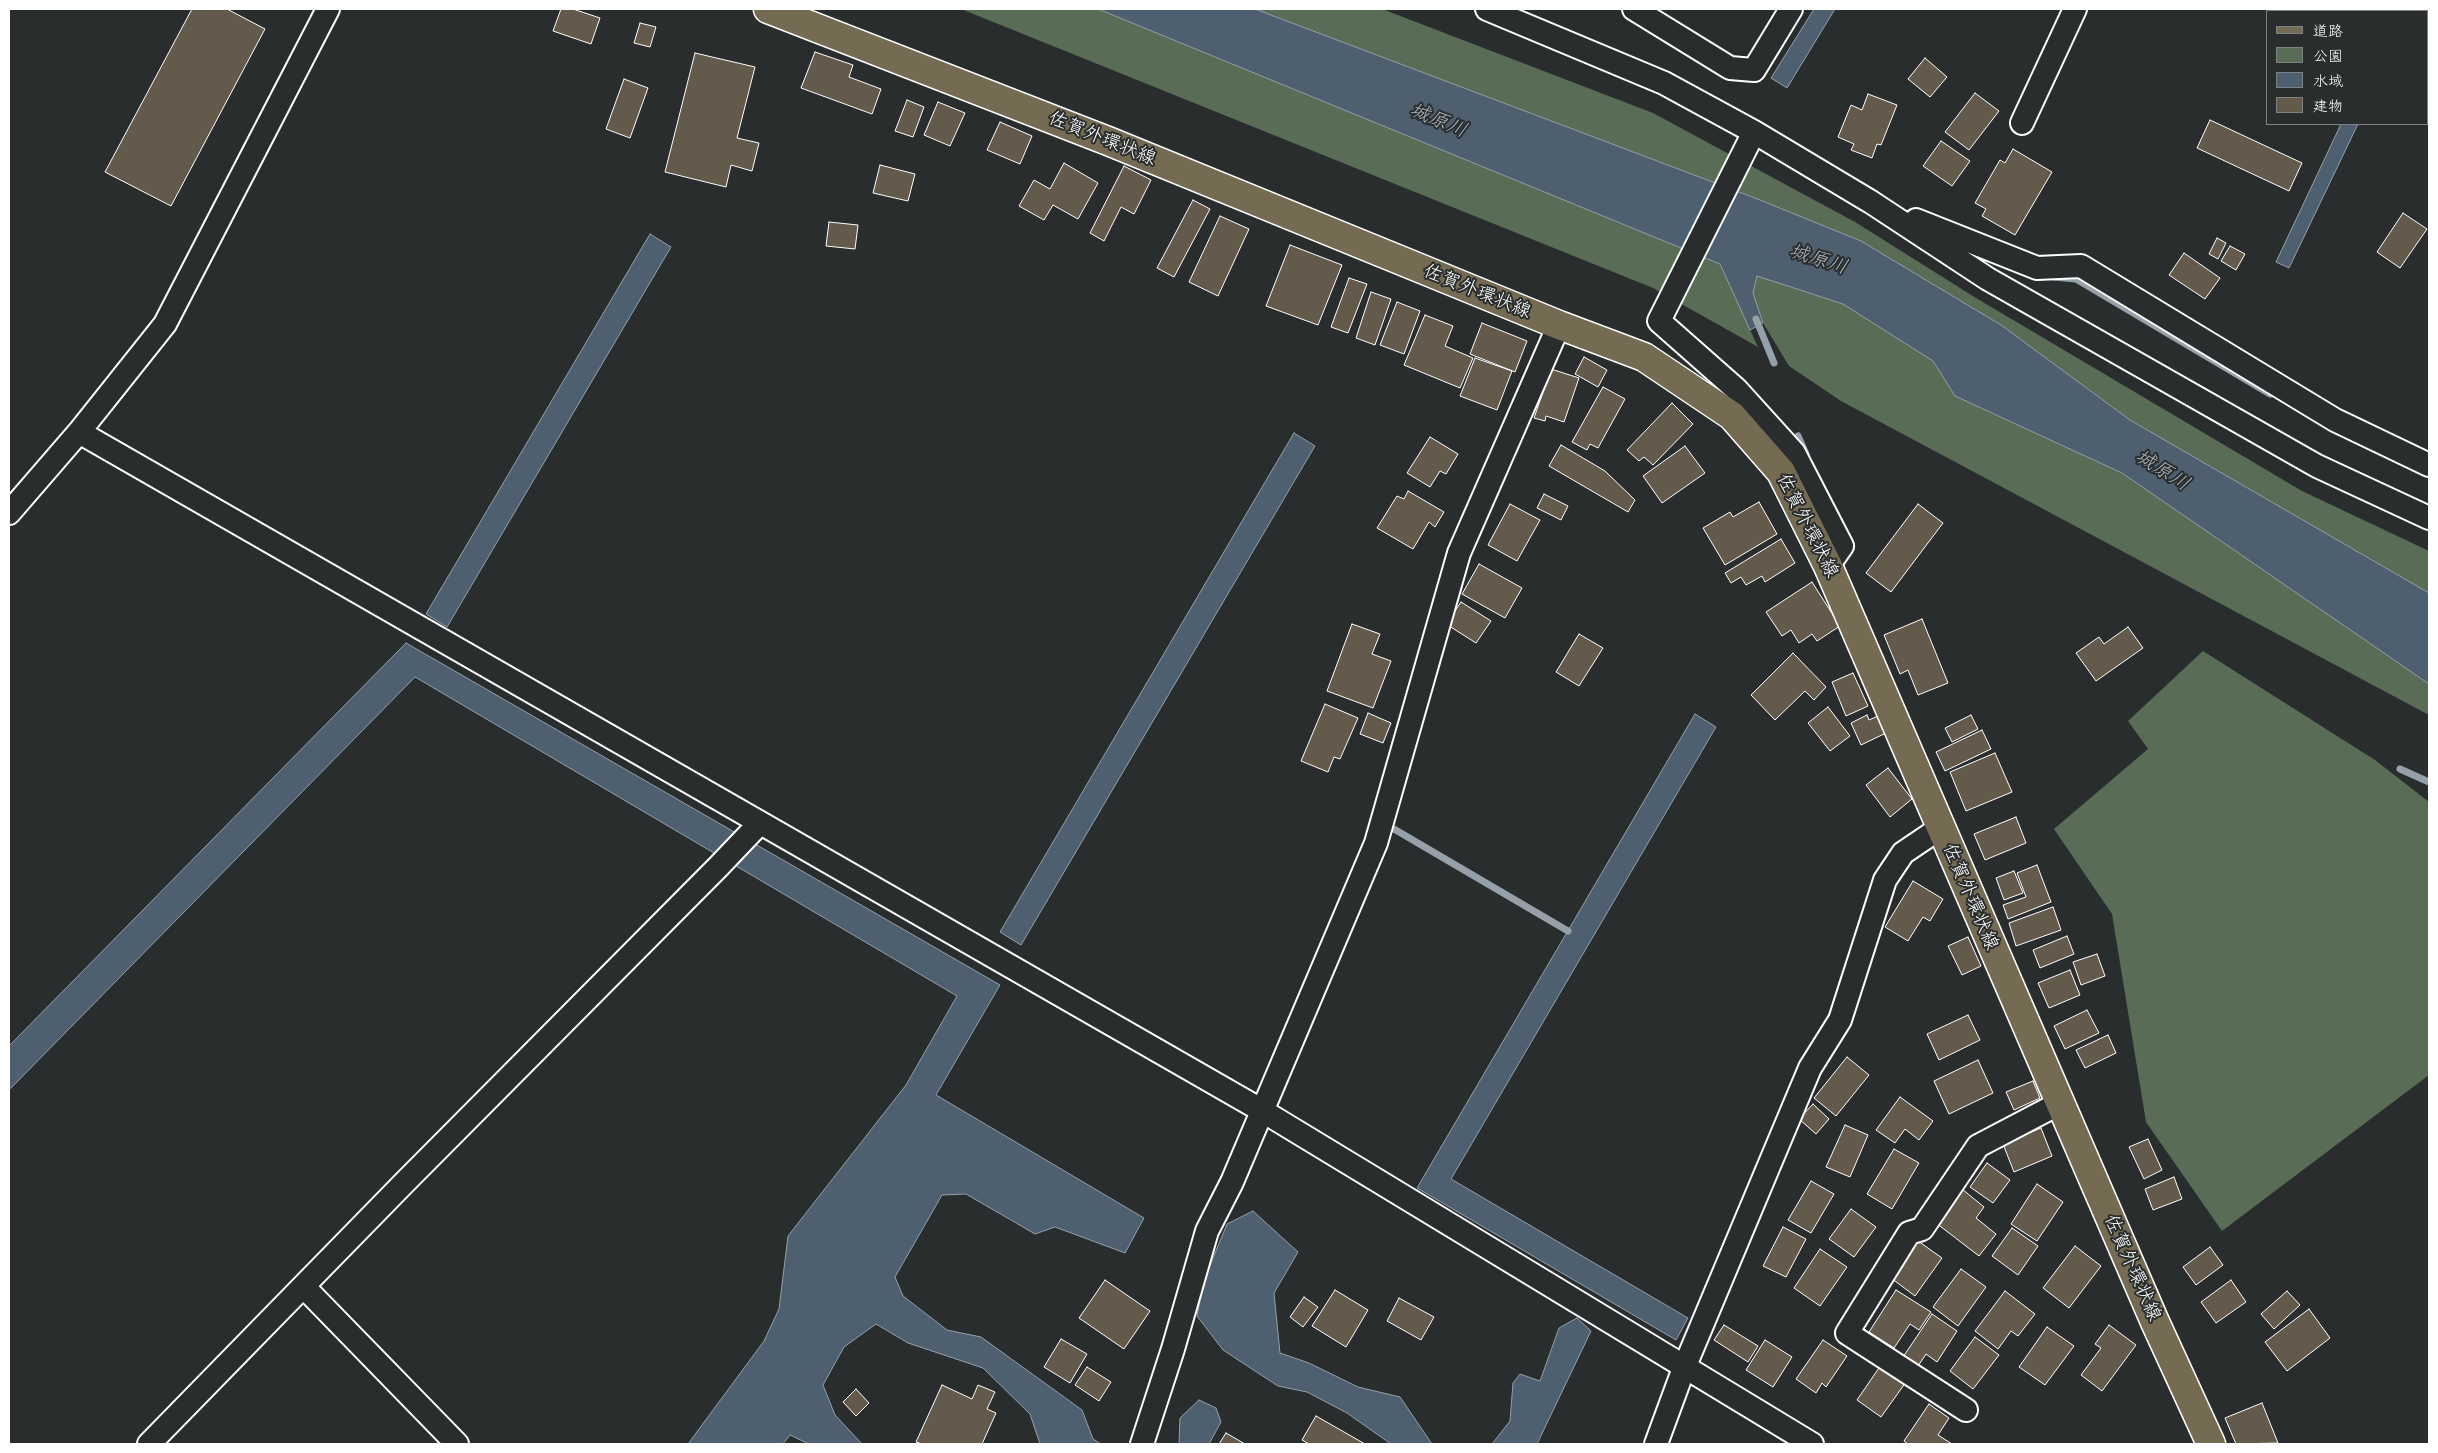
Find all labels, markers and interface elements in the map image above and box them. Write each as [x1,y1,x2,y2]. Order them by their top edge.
legend [2266,10,2428,125]
text: 道路 [2313,22,2343,40]
text: 公園 [2313,47,2343,65]
text: 水域 [2313,72,2343,90]
text: 建物 [2313,97,2343,115]
water label: 城原川 [1406,98,1470,144]
street label: 佐賀外環状線 [1045,107,1159,171]
water label: 城原川 [1786,239,1850,281]
street label: 佐賀外環状線 [1420,260,1534,324]
water label: 城原川 [2130,445,2194,497]
street label: 佐賀外環状線 [1771,470,1843,582]
street label: 佐賀外環状線 [1937,840,2003,954]
street label: 佐賀外環状線 [2098,1211,2166,1325]

